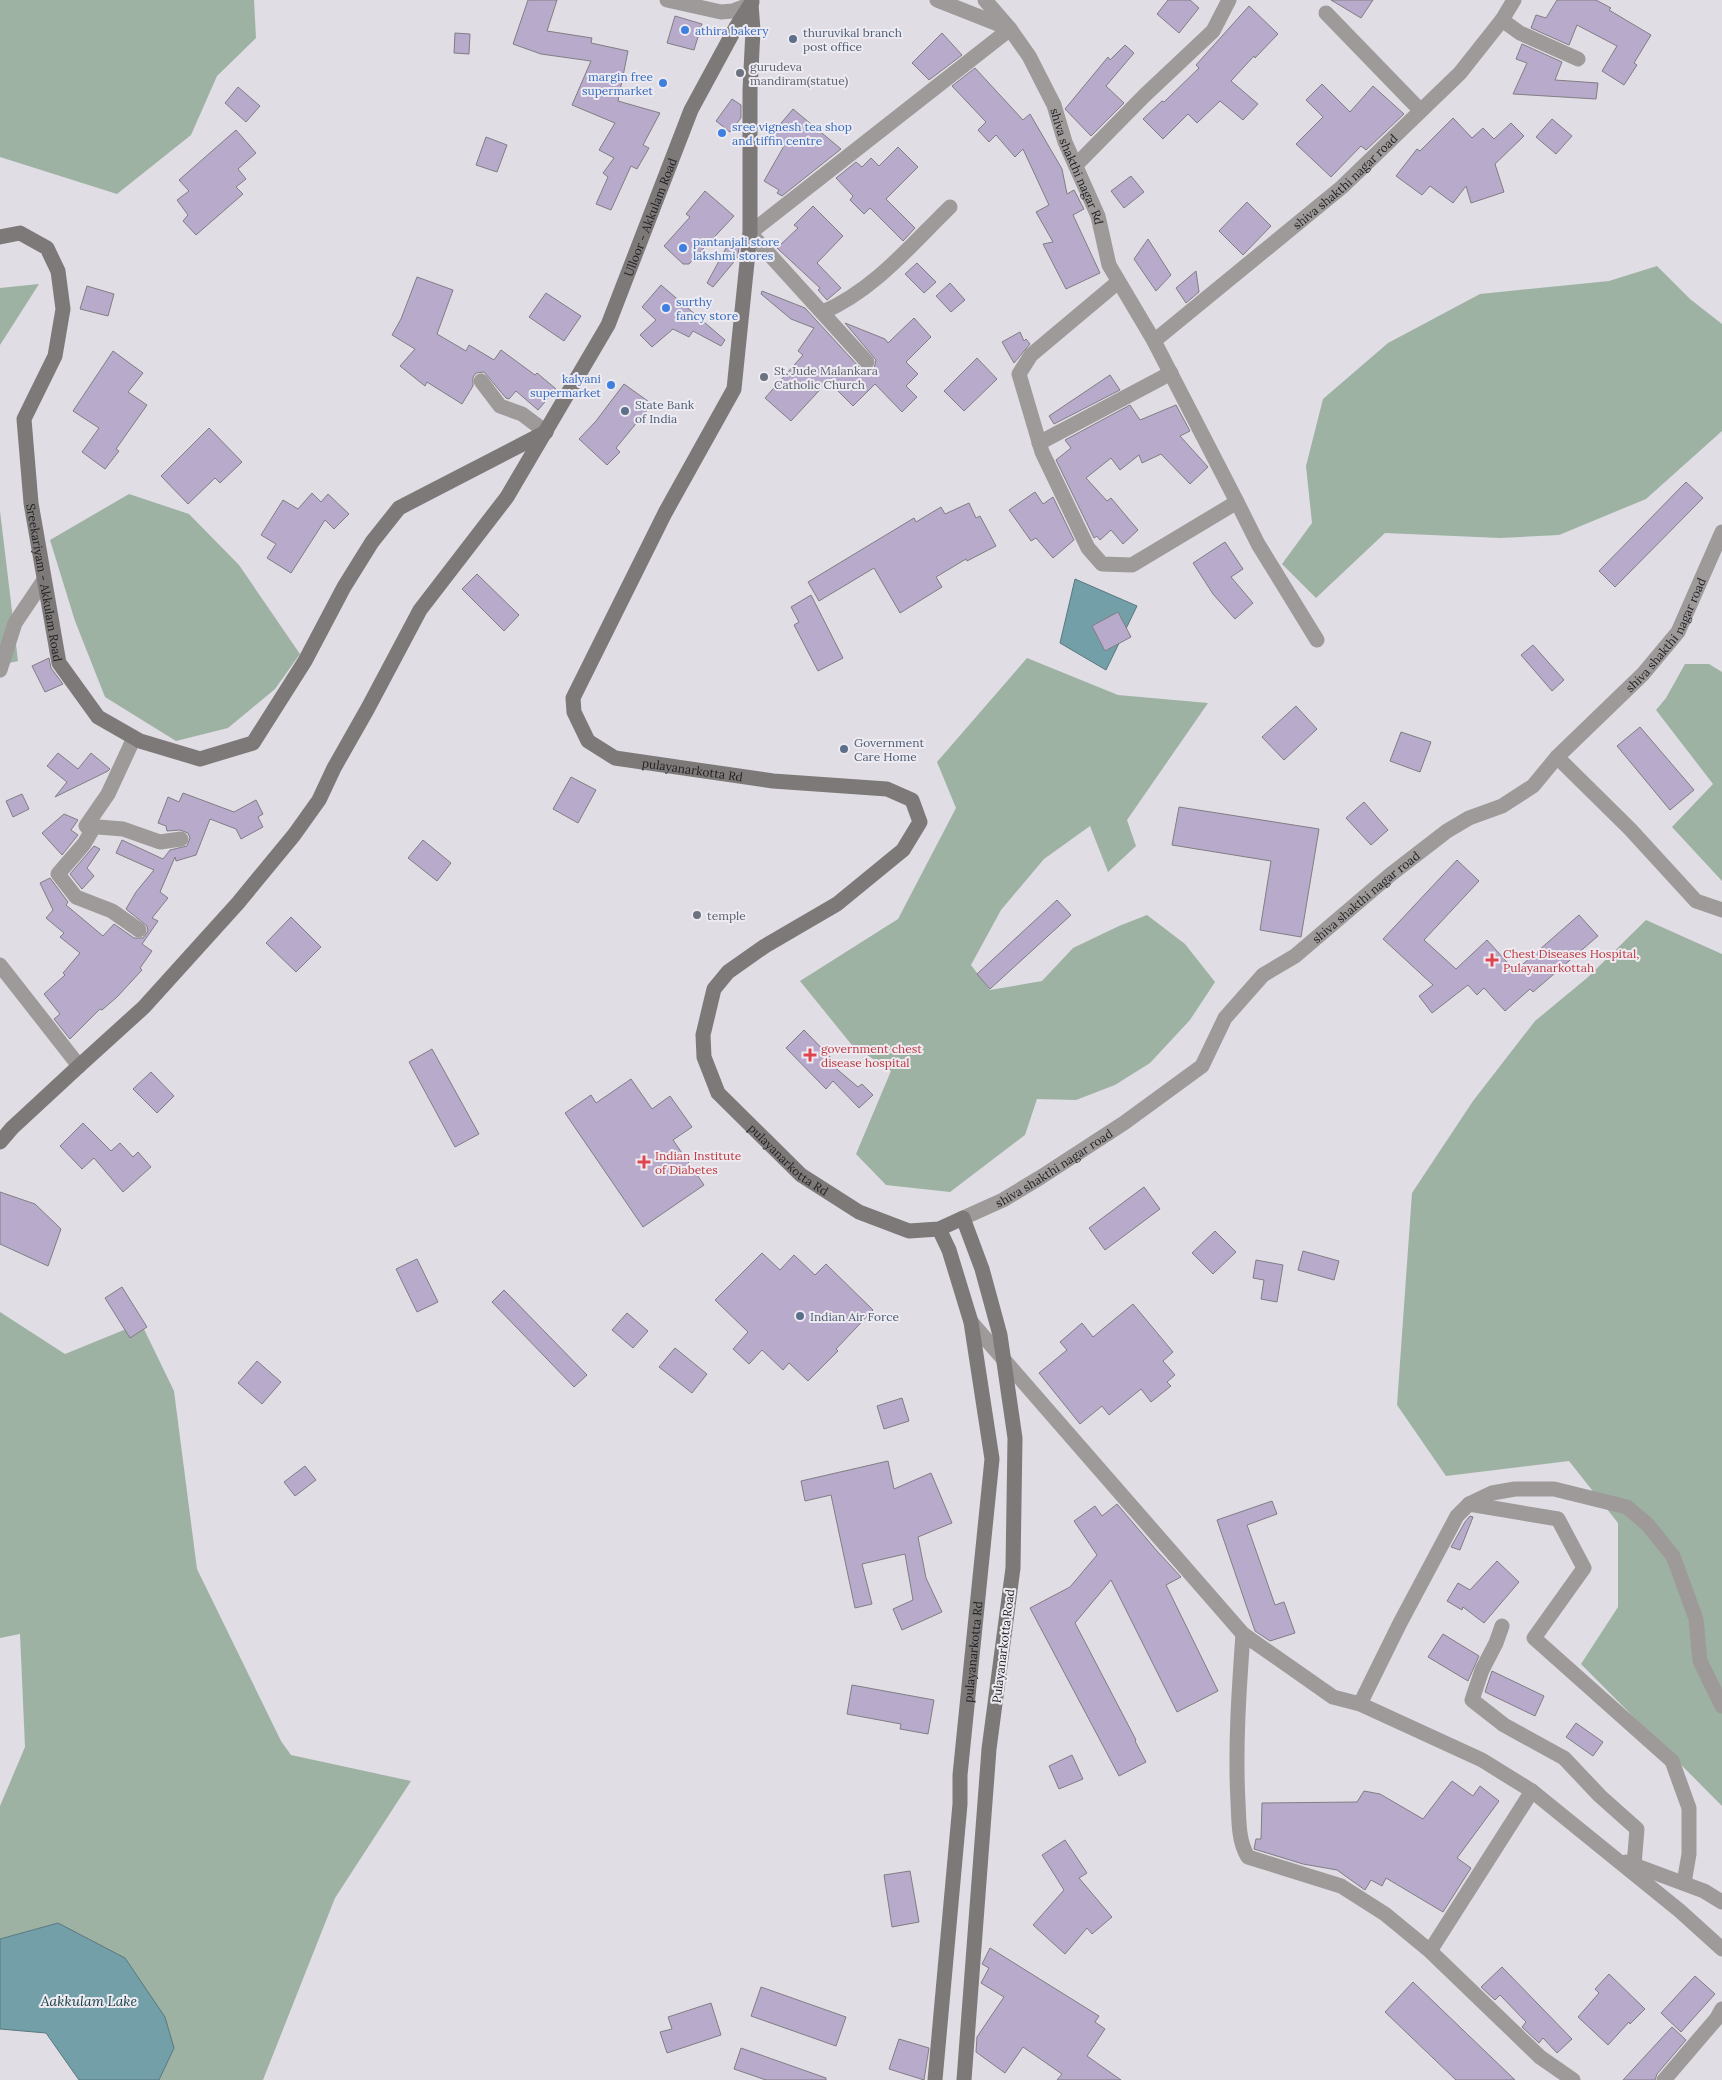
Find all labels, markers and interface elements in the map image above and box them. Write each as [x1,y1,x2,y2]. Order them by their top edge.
place label: athira bakery [695,23,769,38]
marker: athira bakery [679,24,691,36]
place label: thuruvikal branch post office [803,25,902,54]
marker: thuruvikal branch post office [787,33,799,45]
place label: gurudeva mandiram(statue) [750,59,848,89]
marker: gurudeva mandiram(statue) [734,67,746,79]
place label: margin free supermarket [582,69,653,98]
marker: margin free supermarket [657,77,669,89]
street label: shiva shakthi nagar Rd [1048,106,1107,226]
place label: sree vignesh tea shop and tiffin centre [732,119,852,148]
marker: sree vignesh tea shop and tiffin centre [716,127,728,139]
street label: shiva shakthi nagar road [1289,130,1400,232]
street label: Ulloor - Akkulam Road [620,155,679,278]
place label: pantanjali store lakshmi stores [693,234,780,263]
marker: pantanjali store lakshmi stores [677,242,689,254]
place label: surthy fancy store [676,294,739,323]
marker: surthy fancy store [660,302,672,314]
place label: St. Jude Malankara Catholic Church [774,363,878,392]
place label: kalyani supermarket [530,371,601,400]
marker: St. Jude Malankara Catholic Church [758,371,770,383]
marker: kalyani supermarket [605,379,617,391]
place label: State Bank of India [635,397,695,426]
marker: State Bank of India [619,405,631,417]
street label: Sreekariyam - Akkulam Road [24,502,66,663]
street label: shiva shakthi nagar road [1622,575,1709,695]
place label: Government Care Home [854,735,924,764]
marker: Government Care Home [838,743,850,755]
street label: pulayanarkotta Rd [641,755,744,784]
street label: shiva shakthi nagar road [1309,848,1422,946]
place label: temple [707,908,746,923]
marker: temple [691,909,703,921]
place label: Chest Diseases Hospital, Pulayanarkottah [1503,946,1639,975]
marker: Chest Diseases Hospital, Pulayanarkottah [1485,953,1499,967]
place label: government chest disease hospital [821,1041,922,1070]
marker: government chest disease hospital [803,1048,817,1062]
street label: pulayanarkotta Rd [746,1120,831,1198]
street label: shiva shakthi nagar road [993,1125,1115,1210]
place label: Indian Institute of Diabetes [655,1148,742,1177]
marker: Indian Institute of Diabetes [637,1155,651,1169]
place label: Indian Air Force [810,1309,899,1324]
marker: Indian Air Force [794,1310,806,1322]
street label: Pulayanarkotta Road [989,1588,1017,1704]
street label: pulayanarkotta Rd [960,1600,985,1703]
water label: Aakkulam Lake [40,1992,138,2010]

